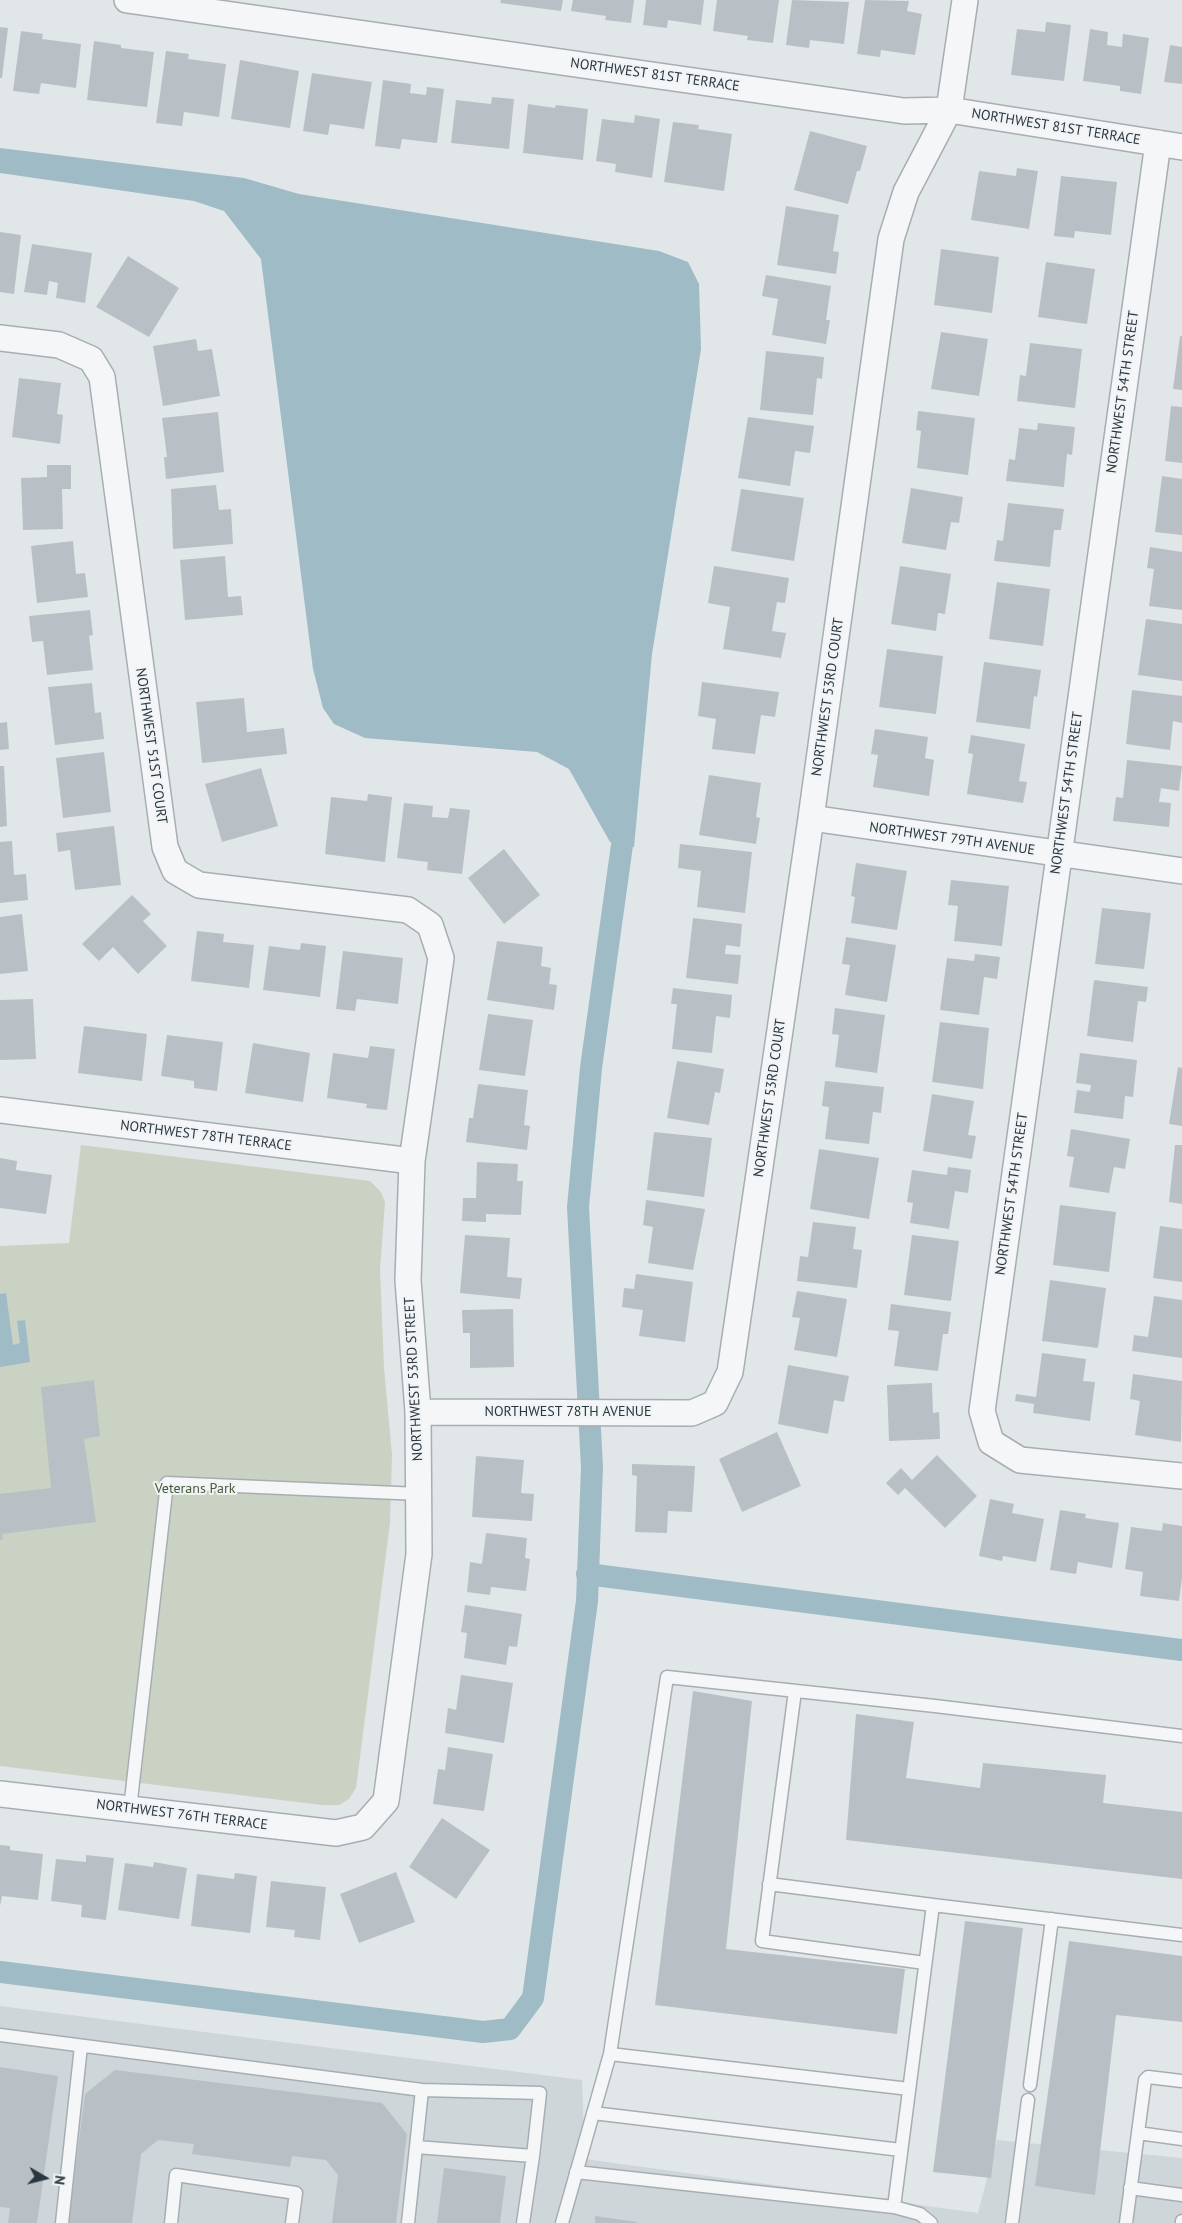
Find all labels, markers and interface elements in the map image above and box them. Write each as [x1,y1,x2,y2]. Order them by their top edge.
street label: NORTHWEST 81ST TERRACE [569,55,741,95]
street label: NORTHWEST 81ST TERRACE [970,105,1142,149]
street label: NORTHWEST 54TH STREET [1103,310,1143,474]
street label: NORTHWEST 53RD COURT [809,617,847,777]
street label: NORTHWEST 51ST COURT [132,667,170,825]
street label: NORTHWEST 54TH STREET [1047,711,1087,875]
street label: NORTHWEST 79TH AVENUE [868,819,1036,859]
street label: NORTHWEST 53RD COURT [751,1018,789,1178]
street label: NORTHWEST 54TH STREET [992,1112,1032,1276]
street label: NORTHWEST 78TH TERRACE [119,1117,293,1155]
street label: NORTHWEST 53RD STREET [401,1296,427,1462]
street label: NORTHWEST 78TH AVENUE [485,1404,651,1420]
park label: Veterans Park [155,1481,235,1497]
street label: NORTHWEST 76TH TERRACE [95,1796,269,1834]
north arrow [20,2153,70,2203]
text: N [50,2174,69,2186]

